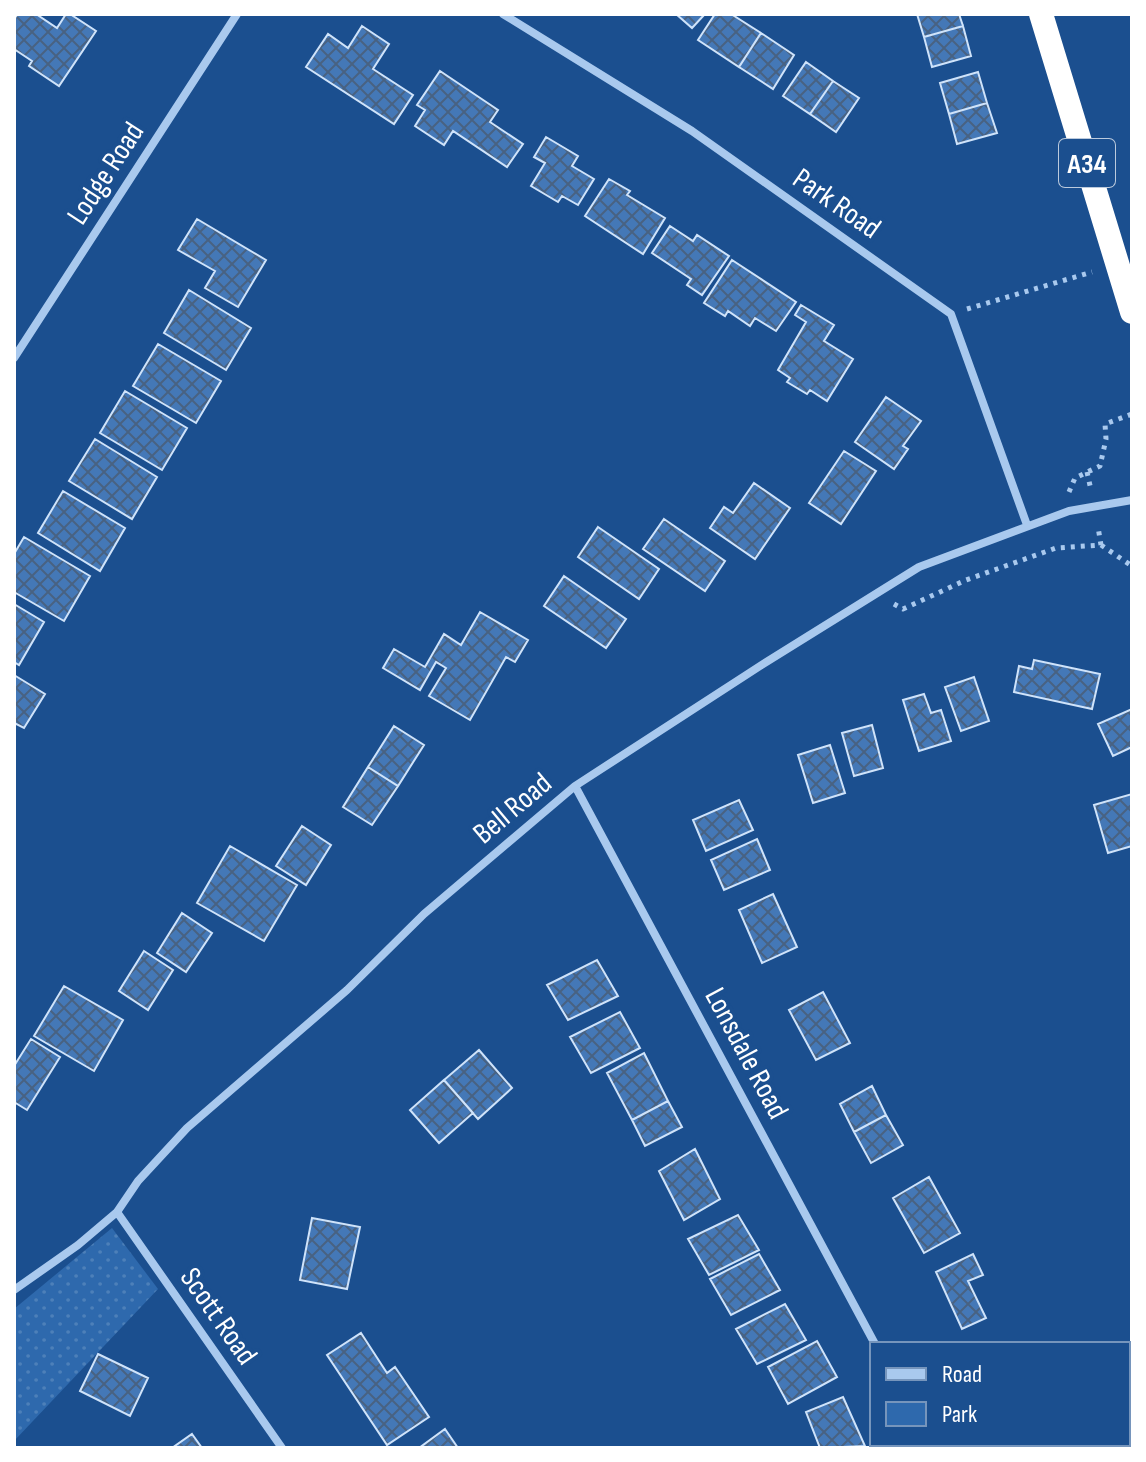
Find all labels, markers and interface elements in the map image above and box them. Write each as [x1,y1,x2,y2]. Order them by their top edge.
street label: Lodge Road [60,116,152,231]
road number: A34 [1059,139,1115,187]
street label: Park Road [786,161,887,247]
street label: Bell Road [466,766,559,852]
street label: Lonsdale Road [697,982,796,1125]
street label: Scott Road [172,1261,265,1372]
legend [870,1342,1130,1446]
text: Road [942,1360,982,1389]
text: Park [942,1400,977,1429]

